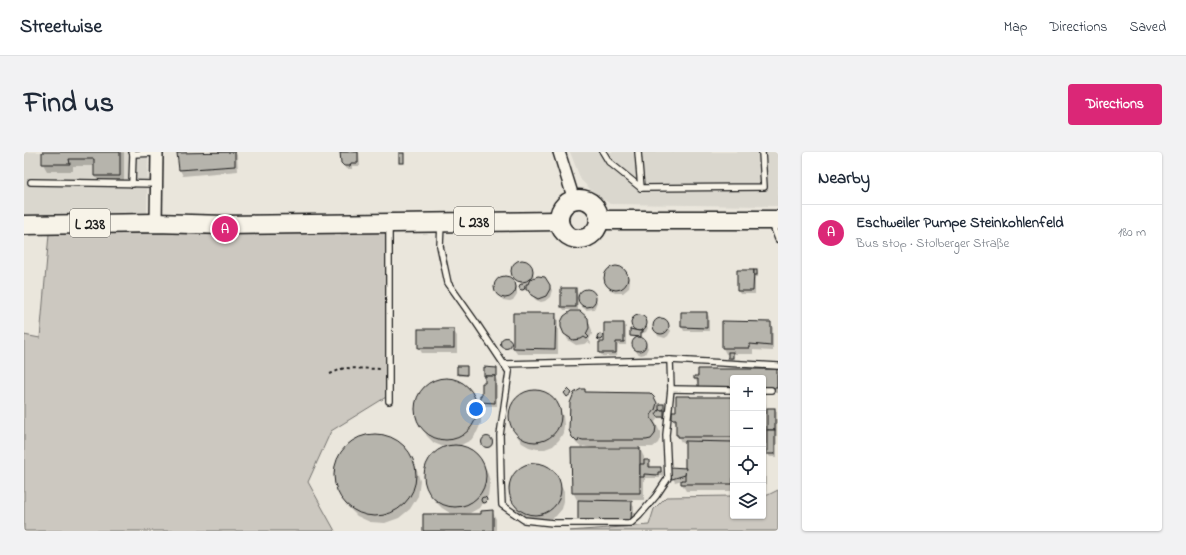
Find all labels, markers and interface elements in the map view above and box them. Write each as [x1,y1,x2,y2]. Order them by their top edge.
text: Streetwise [20,14,102,41]
text: Map [1004,17,1027,38]
text: Directions [1049,17,1107,38]
text: Saved [1129,17,1166,38]
text: Find us [24,84,114,125]
button: Directions [1068,84,1162,125]
text: Nearby [818,166,870,191]
road number: L 238 [454,207,494,235]
road number: L 238 [70,209,110,237]
text: Eschweiler Pumpe Steinkohlenfeld [856,212,1064,234]
pin: A [212,214,238,244]
text: A [827,223,835,242]
text: 180 m [1118,223,1146,242]
text: Bus stop · Stolberger Straße [856,234,1009,253]
map controls [730,375,766,519]
button: + [730,375,766,411]
your location [466,399,486,419]
button: − [730,411,766,447]
button: locate [730,447,766,483]
button: layers [730,483,766,519]

